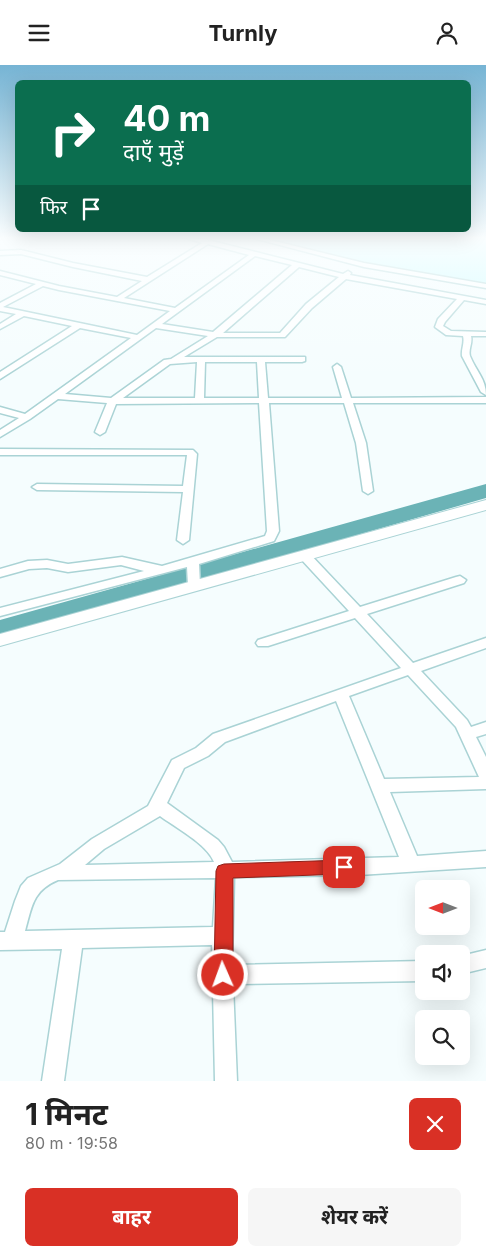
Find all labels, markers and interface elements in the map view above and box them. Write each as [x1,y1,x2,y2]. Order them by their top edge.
icon: menu [25,19,53,47]
icon: person [433,19,461,47]
text: Turnly [208,20,278,46]
text: 40 m [123,97,211,139]
icon: right [40,100,105,165]
text: दाएँ मुड़ें [123,139,184,165]
icon: arrive [77,195,105,223]
text: फिर [40,196,67,219]
pin [323,846,365,888]
icon: arrive [330,853,358,881]
north arrow [415,880,470,935]
map controls [415,880,470,1065]
button: sound [415,945,470,1000]
position arrow [196,948,248,1000]
button: search [415,1010,470,1065]
text: 1 मिनट [25,1096,108,1132]
button: close [409,1098,461,1150]
text: 80 m · 19:58 [25,1133,118,1153]
button: बाहर [25,1188,238,1246]
button: शेयर करें [248,1188,461,1246]

